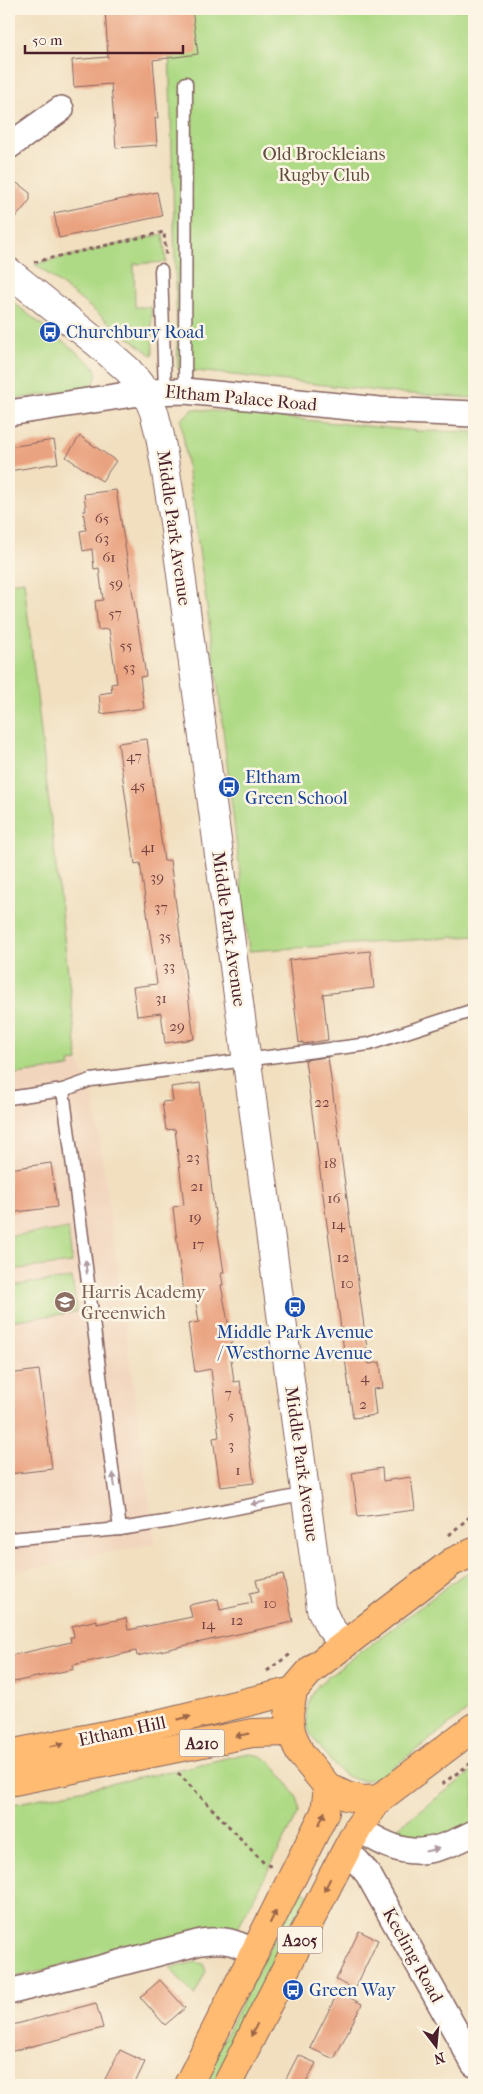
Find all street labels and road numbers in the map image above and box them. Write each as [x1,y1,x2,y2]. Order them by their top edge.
street label: Eltham Palace Road [164,381,318,416]
street label: Middle Park Avenue [152,449,195,607]
street label: Middle Park Avenue [207,850,250,1008]
street label: Middle Park Avenue [280,1385,323,1543]
street label: Eltham Hill [76,1712,168,1751]
road number: A210 [180,1730,224,1756]
street label: Keeling Road [378,1904,447,2006]
road number: A205 [278,1926,322,1954]

